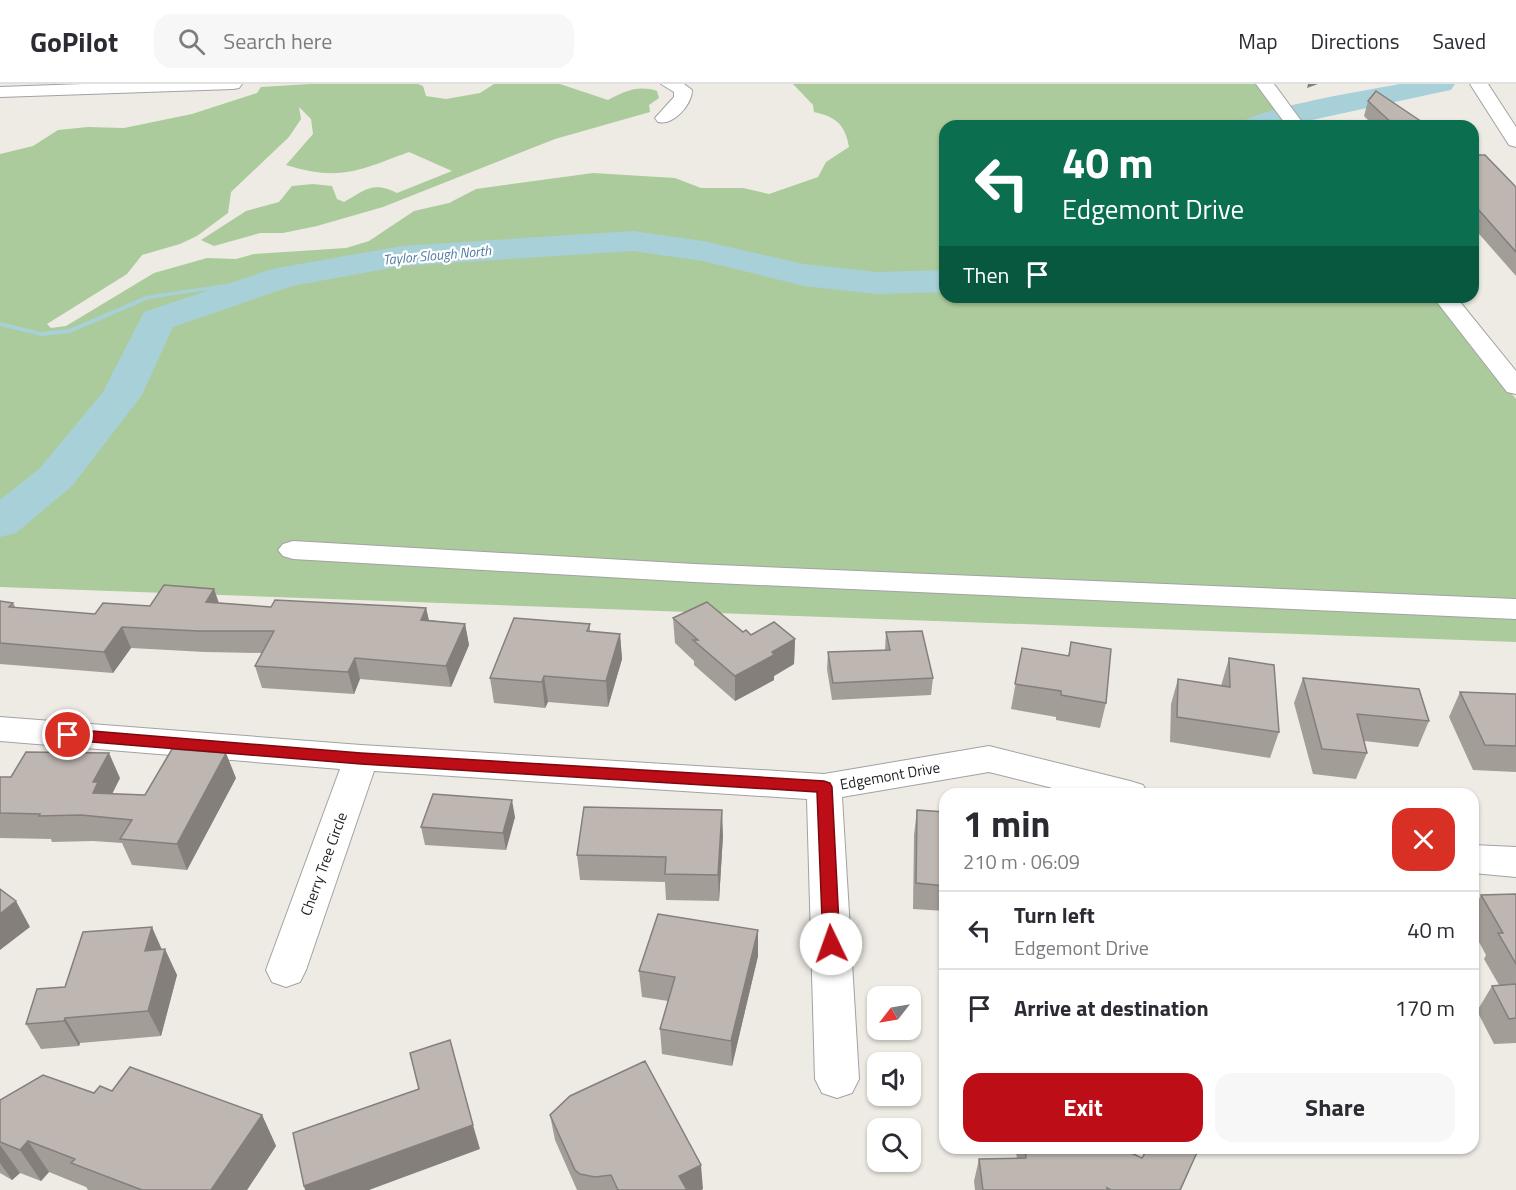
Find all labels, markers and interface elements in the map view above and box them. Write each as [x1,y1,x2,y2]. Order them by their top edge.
search box [154,14,574,68]
text: GoPilot [30,20,118,63]
text: Search here [223,24,332,58]
icon: search [175,25,208,58]
text: Map [1238,25,1278,57]
text: Directions [1311,25,1400,57]
text: Saved [1433,25,1486,57]
text: 40 m [1062,130,1154,194]
icon: left [963,144,1041,222]
text: Edgemont Drive [1062,188,1244,229]
water label: Taylor Slough North [382,239,493,270]
text: Then [963,258,1009,292]
icon: arrive [1021,258,1054,291]
pin [42,709,93,760]
icon: arrive [51,718,84,751]
street label: Edgemont Drive [838,755,942,796]
text: 1 min [963,796,1050,851]
button: close [1392,808,1455,871]
street label: Cherry Tree Circle [294,809,353,919]
text: 210 m · 06:09 [963,846,1080,877]
text: Turn left [1014,898,1095,932]
position arrow [799,912,863,976]
text: 40 m [1407,913,1455,947]
icon: left [963,914,996,947]
text: Edgemont Drive [1014,932,1149,963]
north arrow [867,986,921,1040]
map controls [867,986,921,1172]
text: Arrive at destination [1014,991,1209,1025]
text: 170 m [1395,991,1455,1025]
icon: arrive [963,992,996,1025]
button: sound [867,1052,921,1106]
button: Exit [963,1073,1203,1142]
button: Share [1215,1073,1455,1142]
button: search [867,1118,921,1172]

